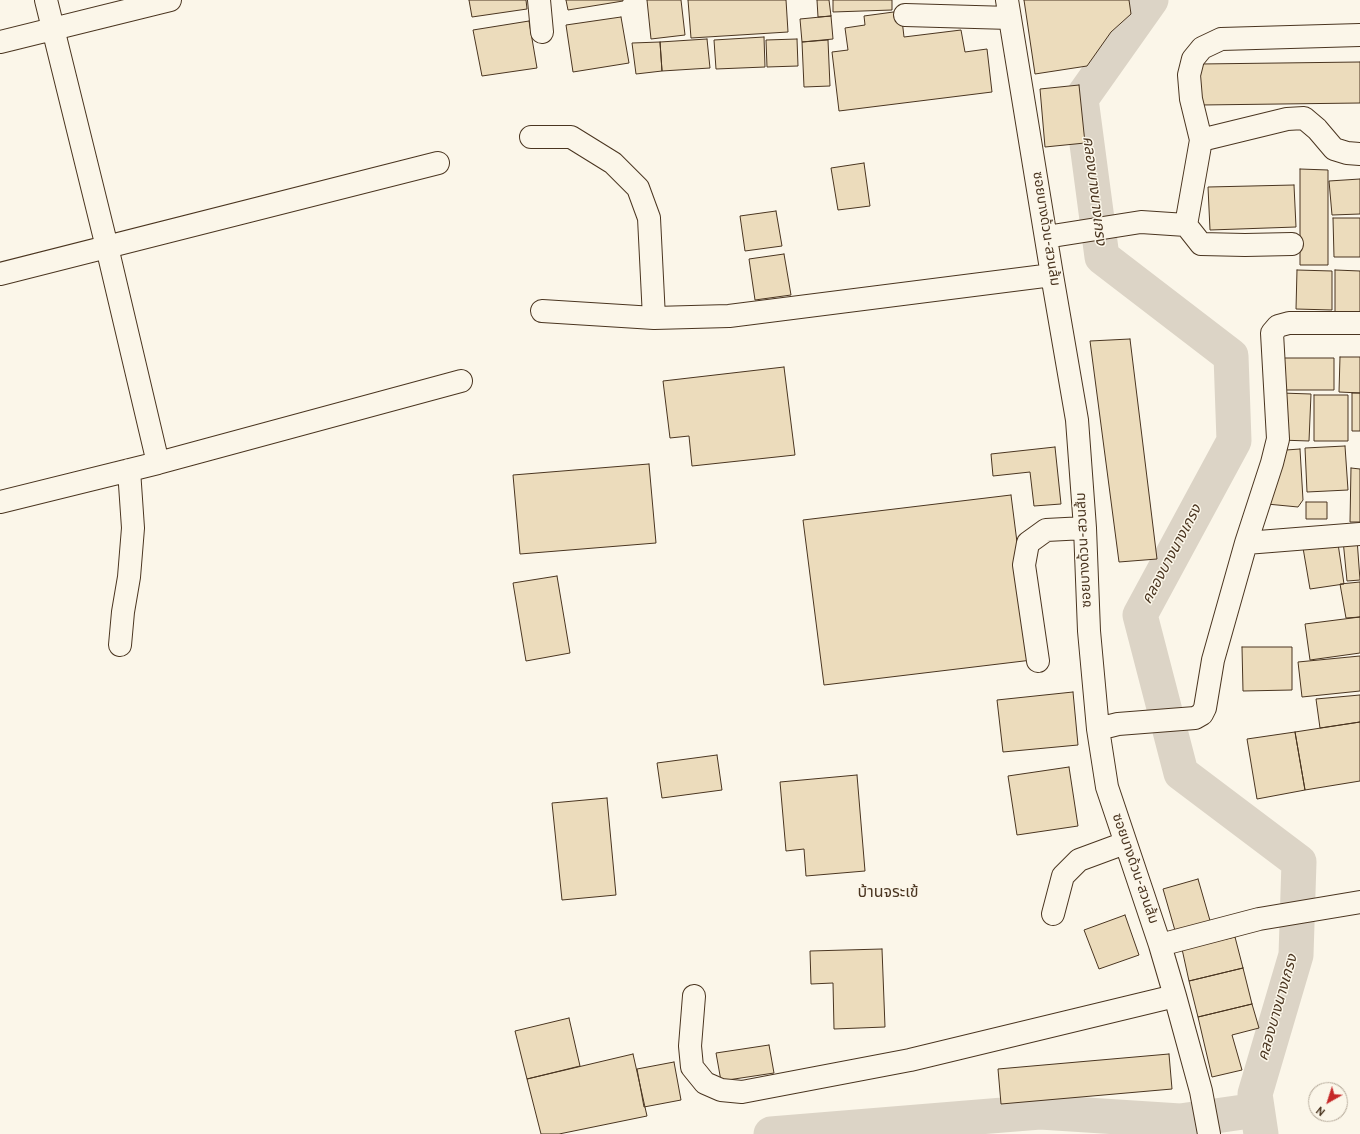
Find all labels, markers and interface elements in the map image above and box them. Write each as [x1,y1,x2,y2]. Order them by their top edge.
water label: คลองบางนางเกรง [1077,135,1109,247]
street label: ซอยบางด้วน-สวนส้ม [1028,171,1062,287]
street label: ซอยบางด้วน-สวนส้ม [1074,492,1096,608]
water label: คลองบางนางเกรง [1139,502,1207,608]
street label: ซอยบางด้วน-สวนส้ม [1107,812,1161,926]
district label: บ้านจระเข้ [858,884,918,904]
water label: คลองบางนางเกรง [1255,953,1303,1063]
north arrow [1308,1082,1348,1122]
text: N [1314,1103,1329,1118]

